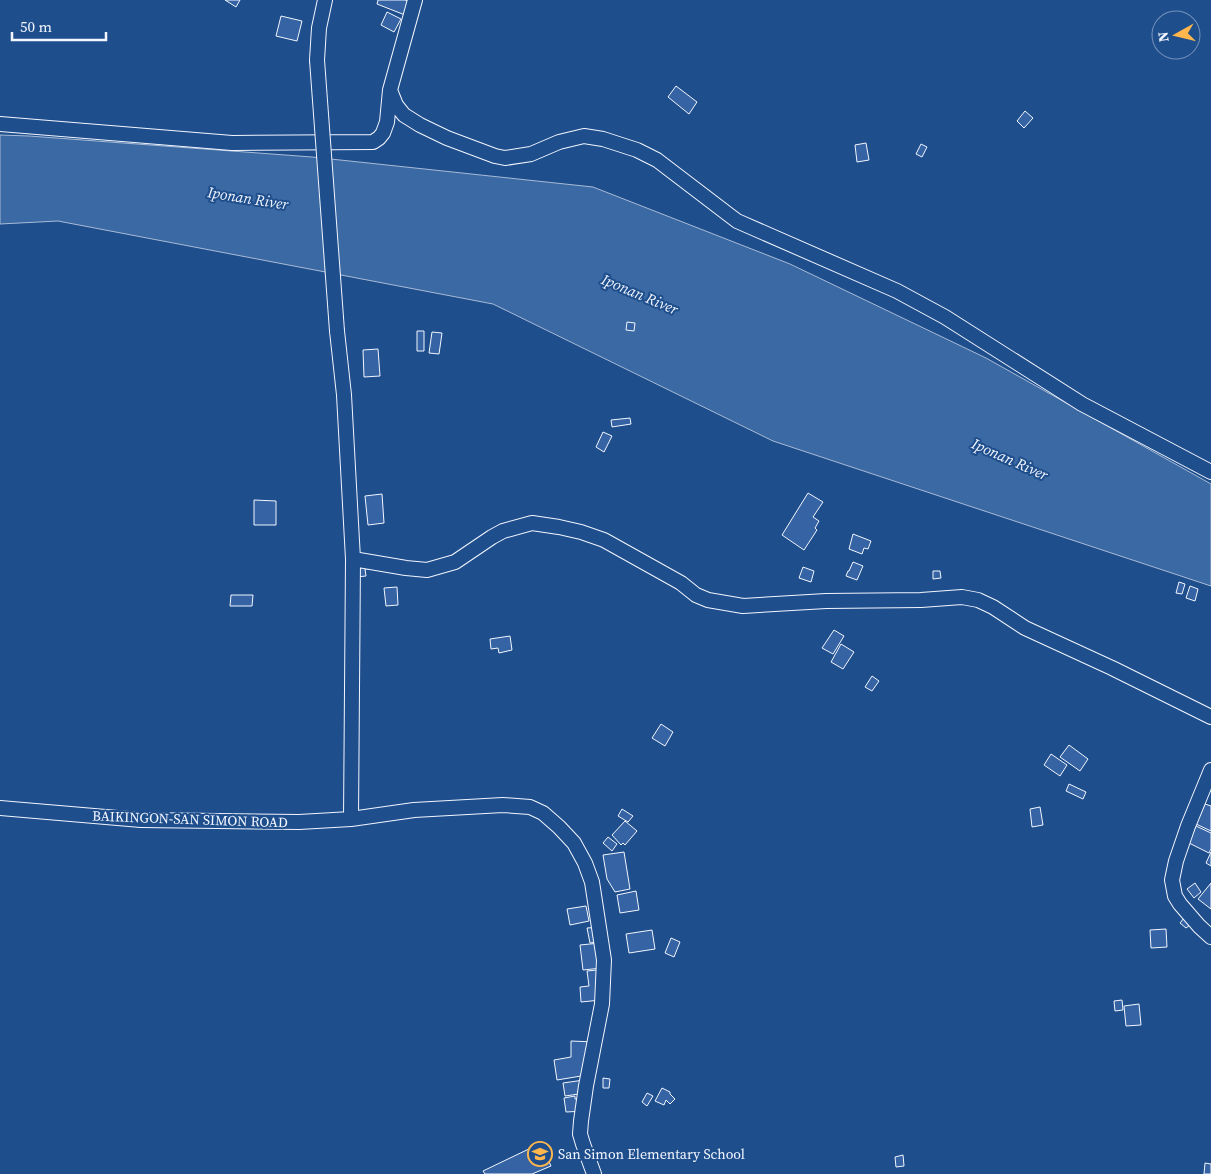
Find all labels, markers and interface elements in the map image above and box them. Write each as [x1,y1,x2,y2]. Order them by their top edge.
scale bar [12,10,106,42]
north arrow [1151,10,1201,60]
text: 50 m [20,16,52,37]
text: N [1153,30,1174,43]
water label: Iponan River [205,181,291,215]
water label: Iponan River [597,268,683,320]
water label: Iponan River [968,432,1052,486]
street label: BAIKINGON-SAN SIMON ROAD [92,806,288,832]
school or university icon: San Simon Elementary School [527,1141,553,1167]
place label: San Simon Elementary School [558,1144,745,1164]

